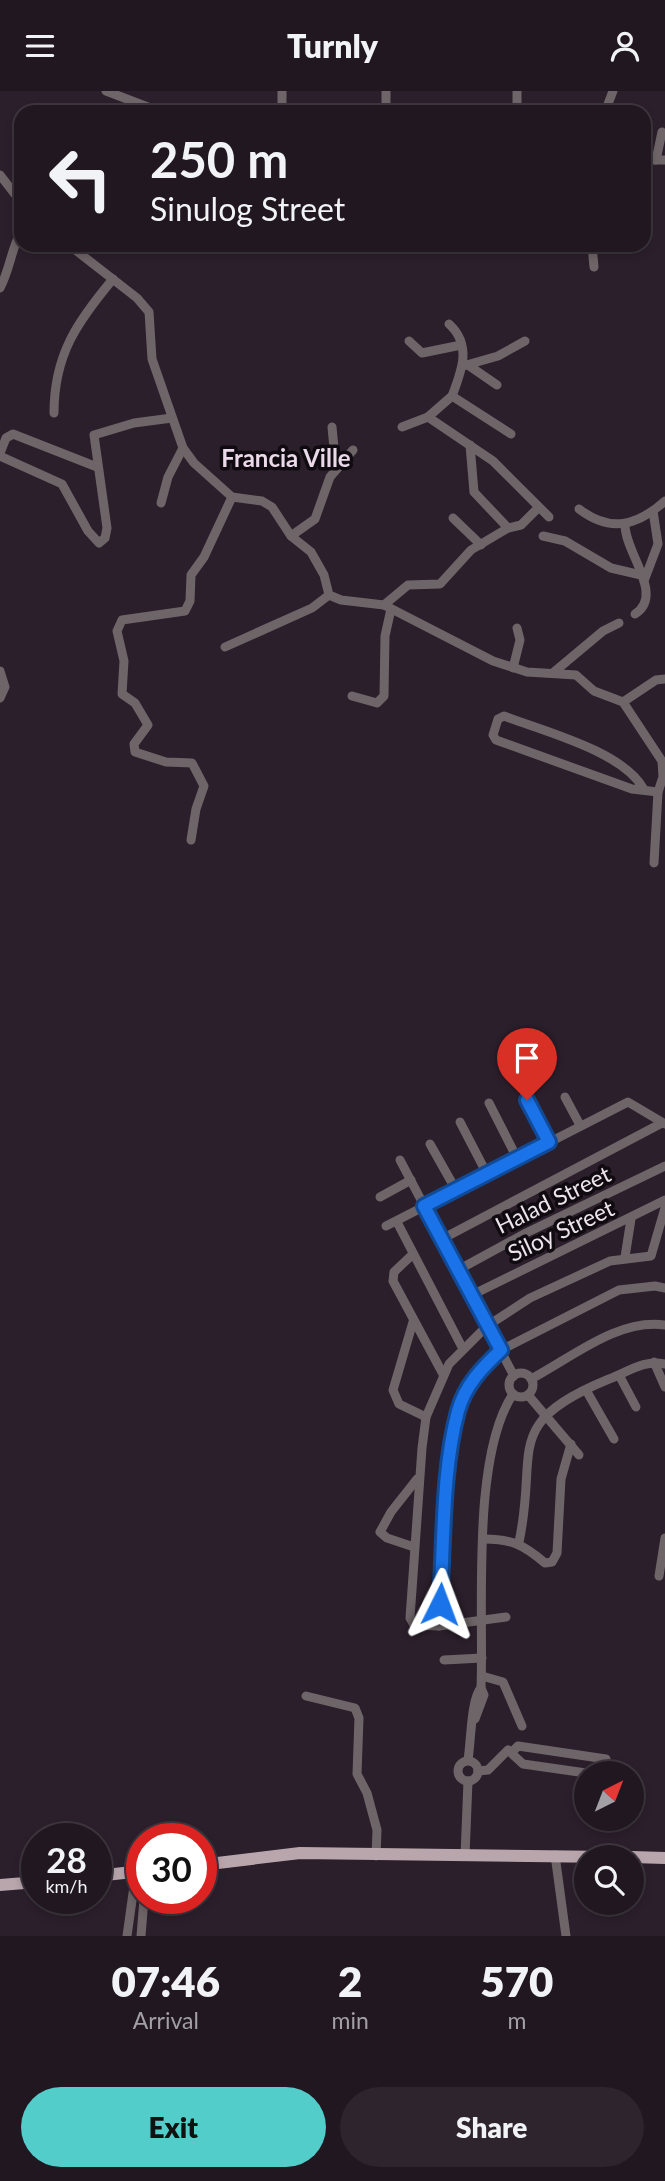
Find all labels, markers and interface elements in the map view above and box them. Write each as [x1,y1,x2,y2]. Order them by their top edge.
text: Turnly [287,26,378,65]
icon: menu [21,27,59,65]
icon: person [606,27,644,65]
text: 250 m [150,130,288,188]
icon: left [35,133,126,224]
text: Sinulog Street [150,189,345,228]
district label: Francia Ville [221,443,351,472]
pin [497,1028,557,1100]
icon: arrive [508,1039,546,1077]
street label: Halad Street [490,1159,615,1239]
street label: Siloy Street [503,1193,619,1267]
position arrow [403,1567,477,1641]
north arrow [574,1761,644,1831]
map controls [574,1761,644,1915]
speed limit sign: 30 [126,1823,217,1914]
text: 28 [46,1838,87,1880]
button: search [574,1845,644,1915]
text: km/h [45,1875,88,1897]
text: 07:46 [112,1956,220,2006]
text: 2 [338,1956,362,2006]
text: 570 [480,1956,553,2006]
text: Arrival [133,2006,199,2034]
text: min [332,2006,369,2034]
text: m [507,2006,526,2034]
button: Exit [21,2087,326,2167]
button: Share [340,2087,644,2167]

